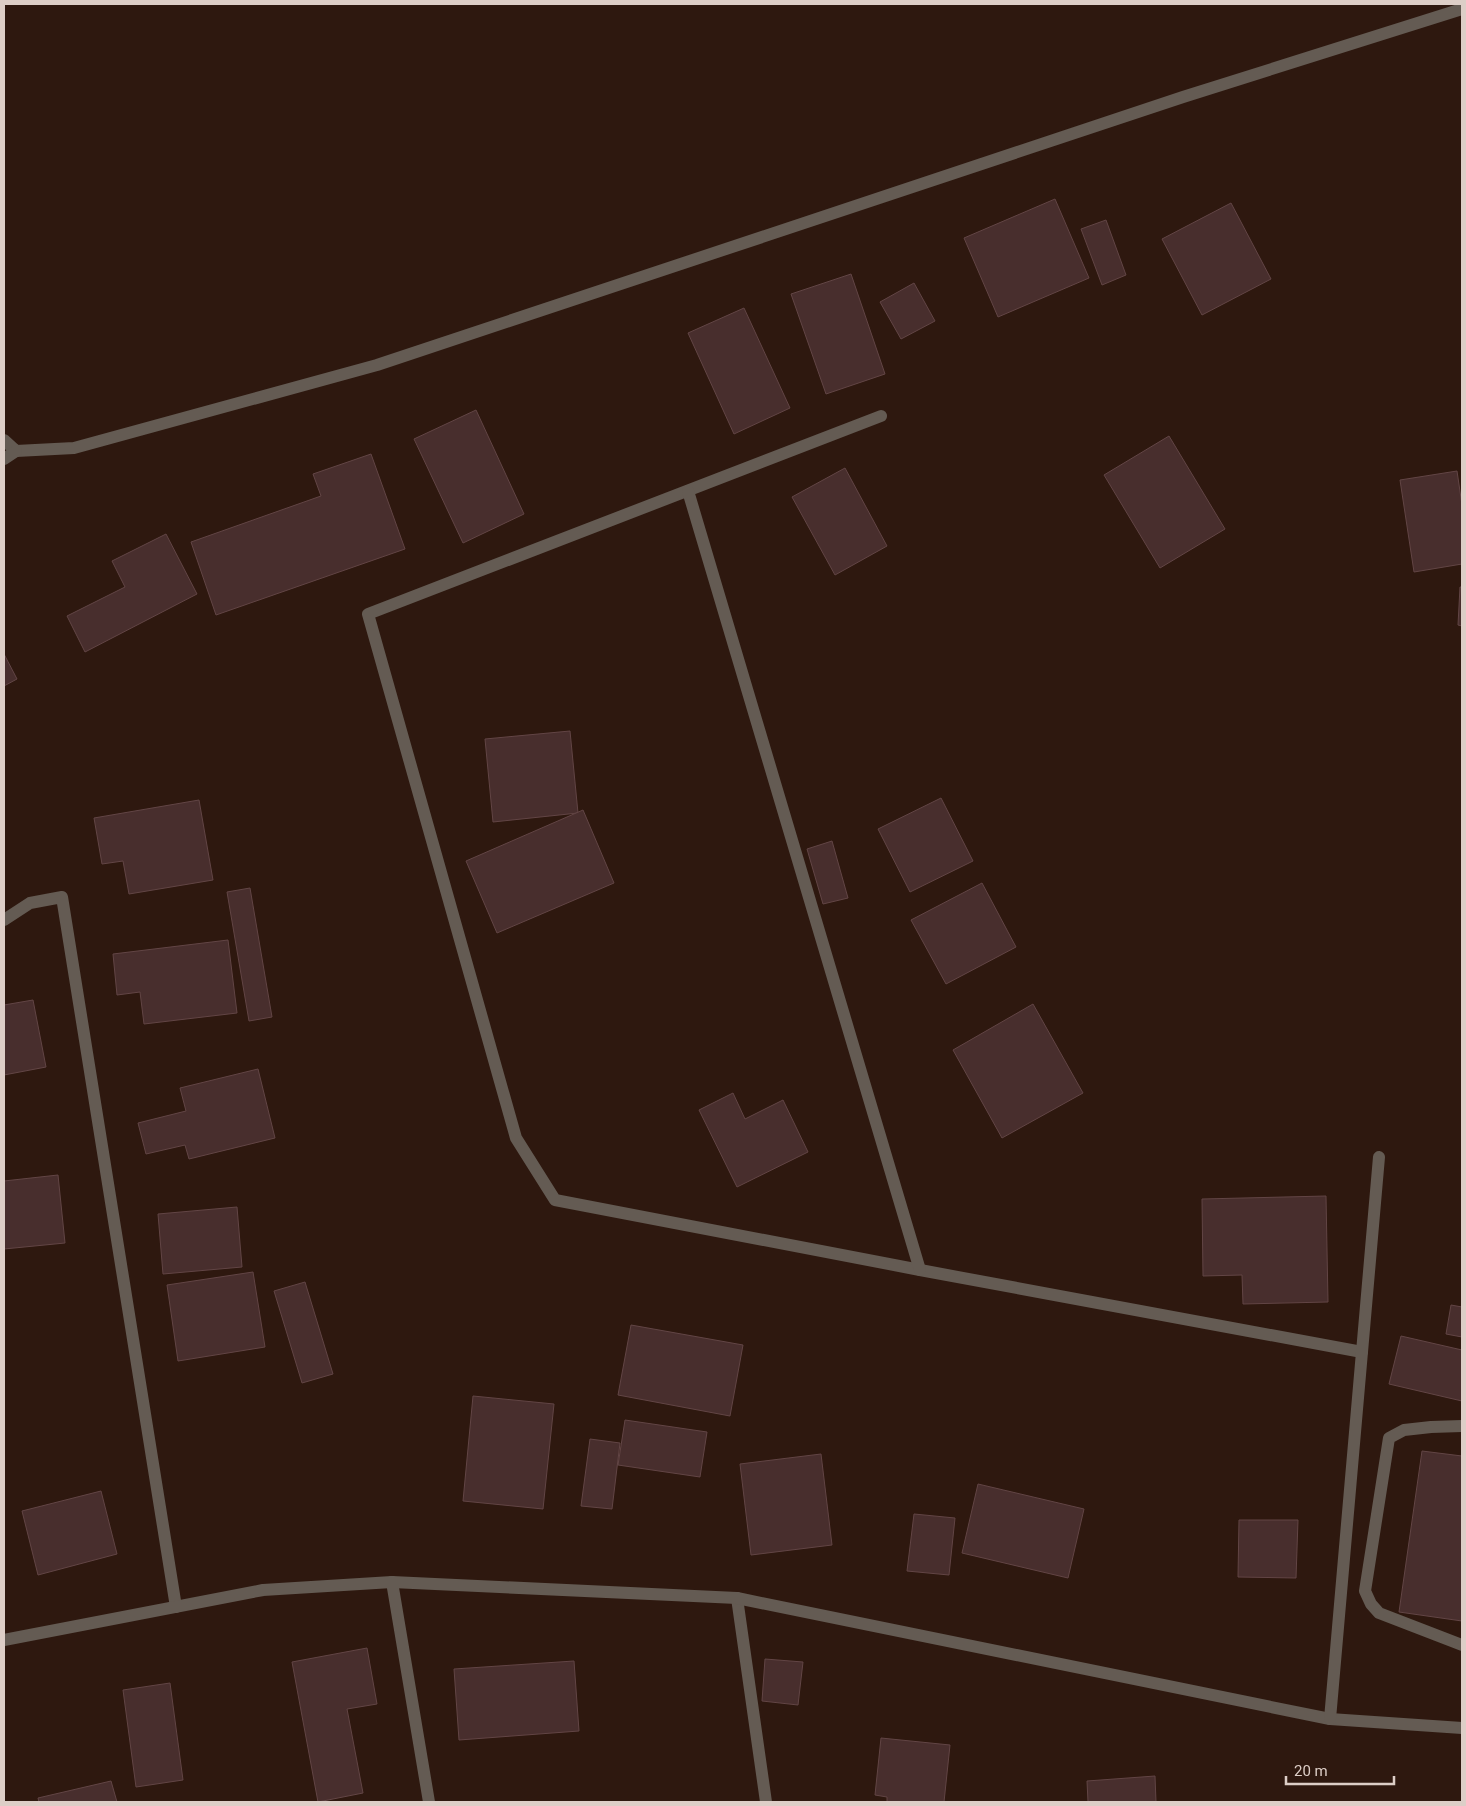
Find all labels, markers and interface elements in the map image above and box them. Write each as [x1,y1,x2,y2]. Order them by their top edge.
scale bar [1286,1754,1394,1786]
text: 20 m [1294,1762,1328,1780]

